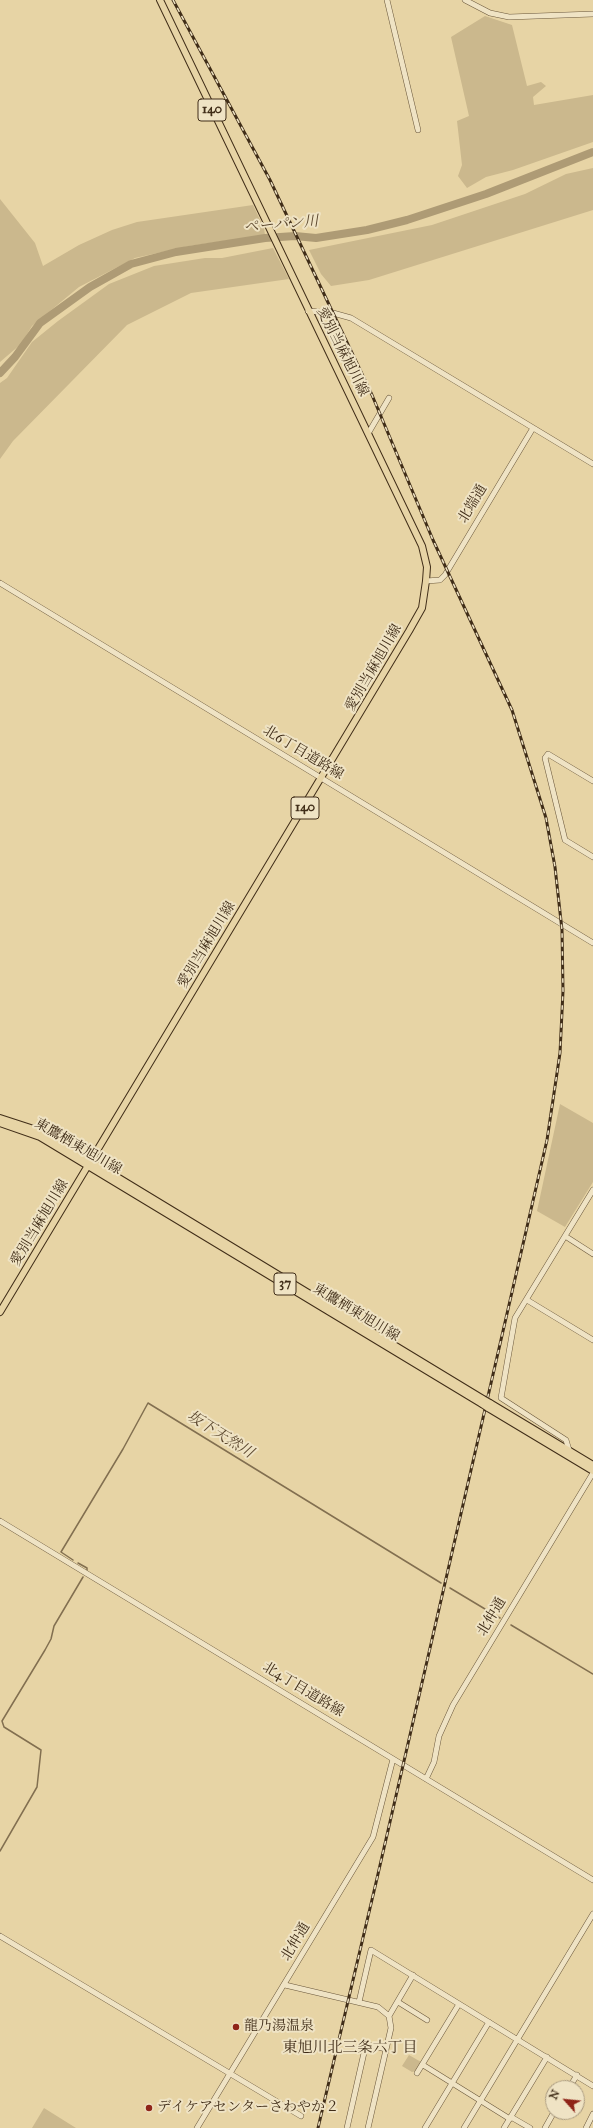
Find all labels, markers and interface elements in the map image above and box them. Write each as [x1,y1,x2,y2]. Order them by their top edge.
road number: 140 [198,99,226,121]
water label: ペーパン川 [243,213,319,237]
street label: 愛別当麻旭川線 [312,305,372,399]
street label: 北端通 [455,482,491,526]
street label: 愛別当麻旭川線 [342,621,406,715]
street label: 北6丁目道路線 [260,722,346,784]
road number: 140 [291,797,319,819]
street label: 愛別当麻旭川線 [175,899,239,991]
street label: 東鷹栖東旭川線 [31,1115,125,1179]
street label: 愛別当麻旭川線 [8,1177,72,1269]
road number: 37 [274,1273,296,1295]
street label: 東鷹栖東旭川線 [310,1281,402,1345]
water label: 坂下天然川 [183,1407,257,1463]
street label: 北仲通 [474,1595,510,1639]
street label: 北4丁目道路線 [259,1659,347,1721]
street label: 北仲通 [278,1920,314,1964]
place label: 龍乃湯温泉 [244,2019,314,2035]
marker: 龍乃湯温泉 [231,2022,241,2032]
district label: 東旭川北三条六丁目 [283,2039,417,2057]
north arrow [545,2080,585,2120]
text: N [547,2088,563,2102]
place label: デイケアセンターさわやか２ [157,2100,339,2116]
marker: デイケアセンターさわやか２ [144,2103,154,2113]

